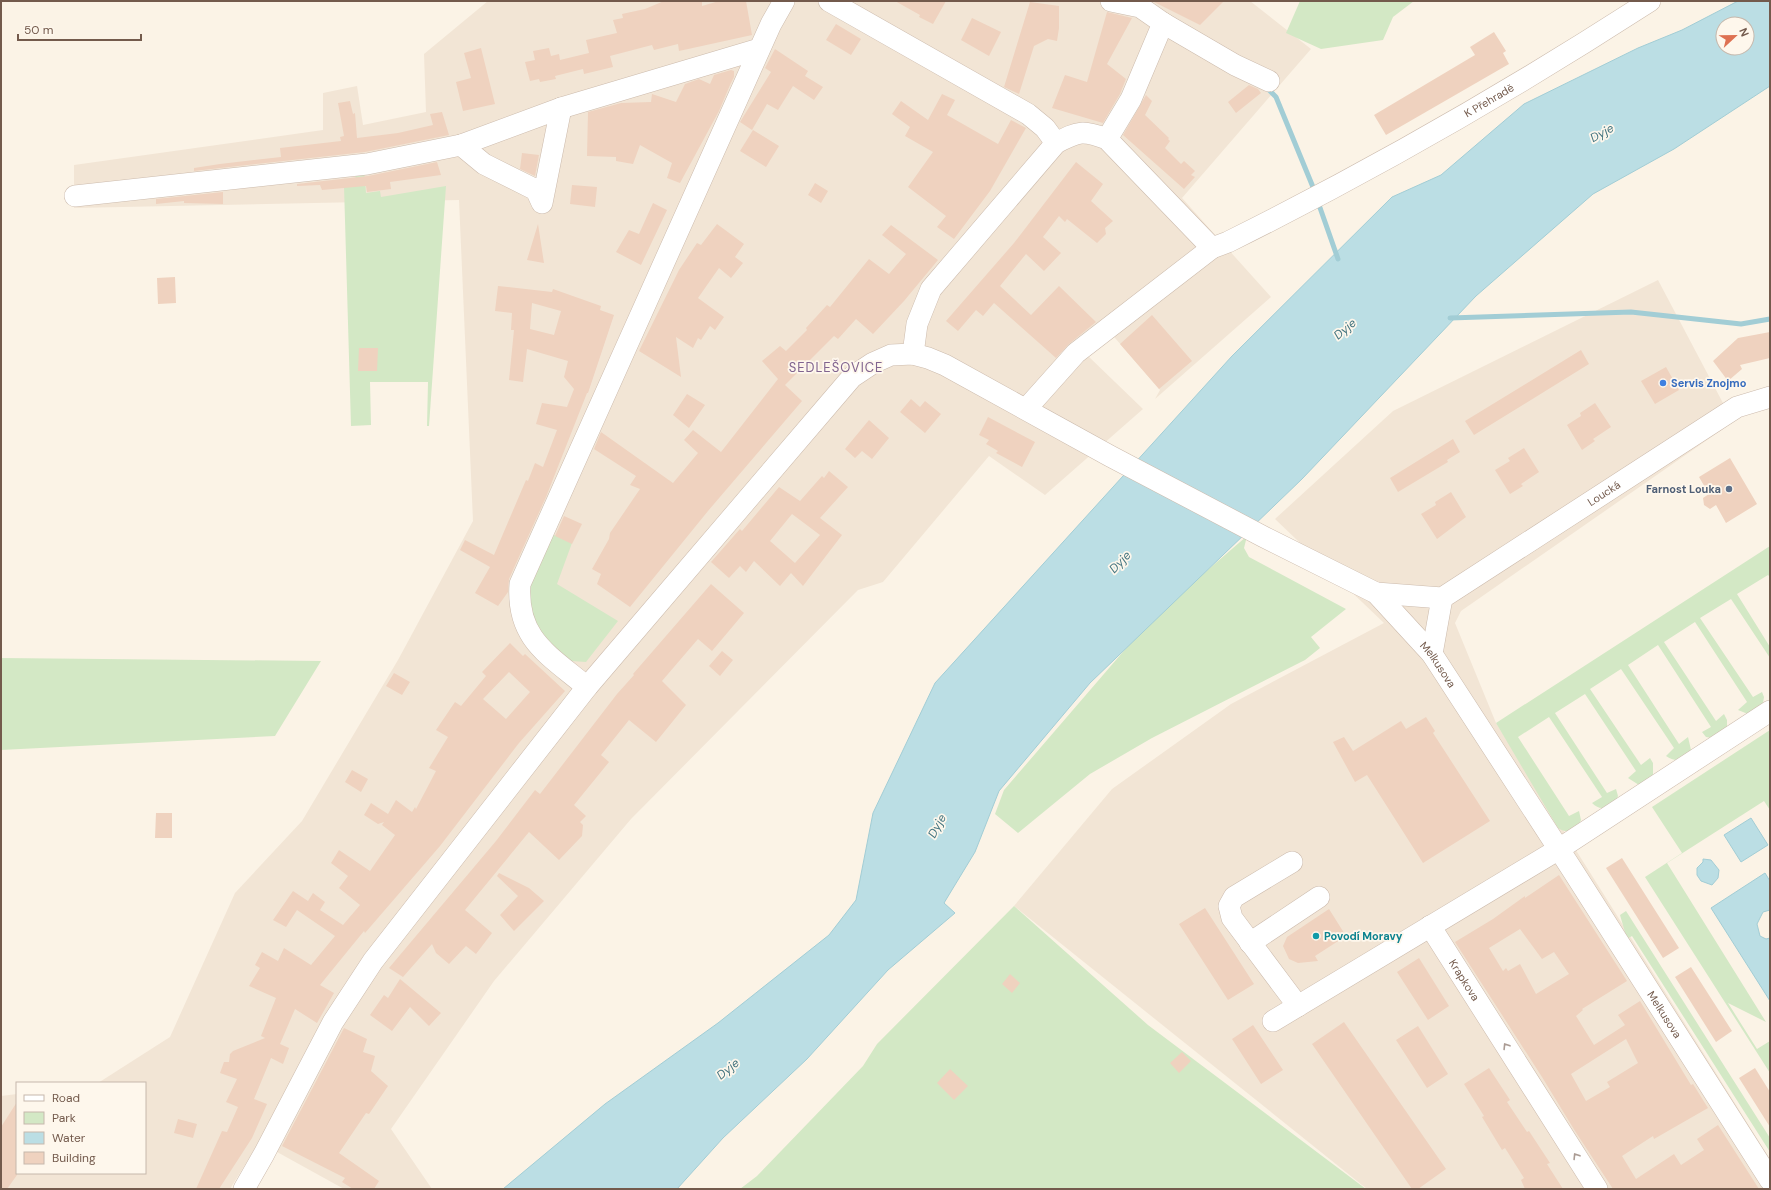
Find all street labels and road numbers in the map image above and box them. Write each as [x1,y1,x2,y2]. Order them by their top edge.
street label: K Přehradě [1462,80,1516,120]
street label: Loucká [1585,477,1623,509]
street label: Melkusova [1417,639,1459,690]
street label: Krapkova [1446,957,1483,1003]
street label: Melkusova [1644,988,1685,1041]

